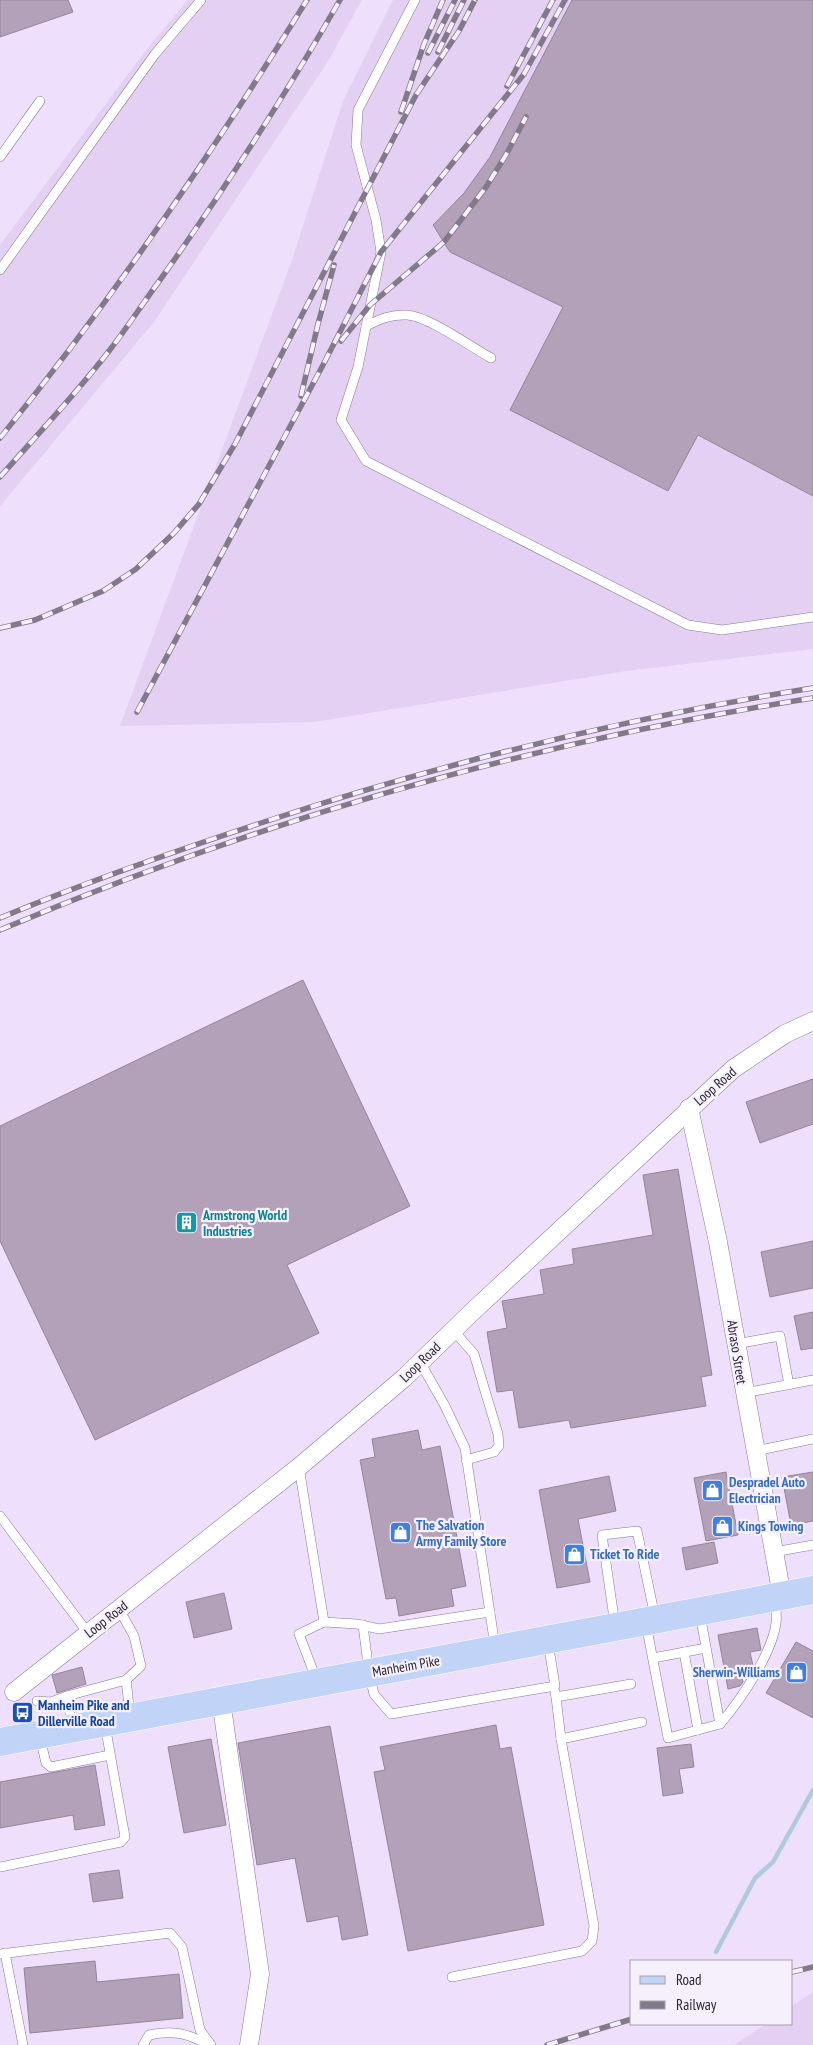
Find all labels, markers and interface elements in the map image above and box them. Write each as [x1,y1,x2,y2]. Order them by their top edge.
street label: Loop Road [690,1063,740,1109]
place label: Armstrong World Industries [202,1206,287,1240]
building icon: Armstrong World Industries [175,1211,199,1235]
street label: Abraso Street [723,1319,751,1386]
street label: Loop Road [396,1338,444,1386]
place label: Despradel Auto Electrician [729,1473,805,1507]
shop icon: Despradel Auto Electrician [701,1478,725,1502]
shop icon: Kings Towing [710,1514,734,1538]
place label: The Salvation Army Family Store [415,1516,507,1550]
place label: Kings Towing [738,1517,804,1535]
shop icon: The Salvation Army Family Store [388,1521,412,1545]
shop icon: Ticket To Ride [562,1542,586,1566]
place label: Ticket To Ride [590,1545,660,1563]
street label: Loop Road [81,1596,131,1642]
street label: Manheim Pike [371,1651,441,1681]
shop icon: Sherwin-Williams [784,1660,808,1684]
place label: Sherwin-Williams [693,1663,780,1681]
place label: Manheim Pike and Dillerville Road [38,1696,130,1730]
bus stop icon: Manheim Pike and Dillerville Road [10,1701,34,1725]
legend [630,1960,793,2025]
text: Road [676,1970,702,1989]
text: Railway [676,1995,717,2014]

